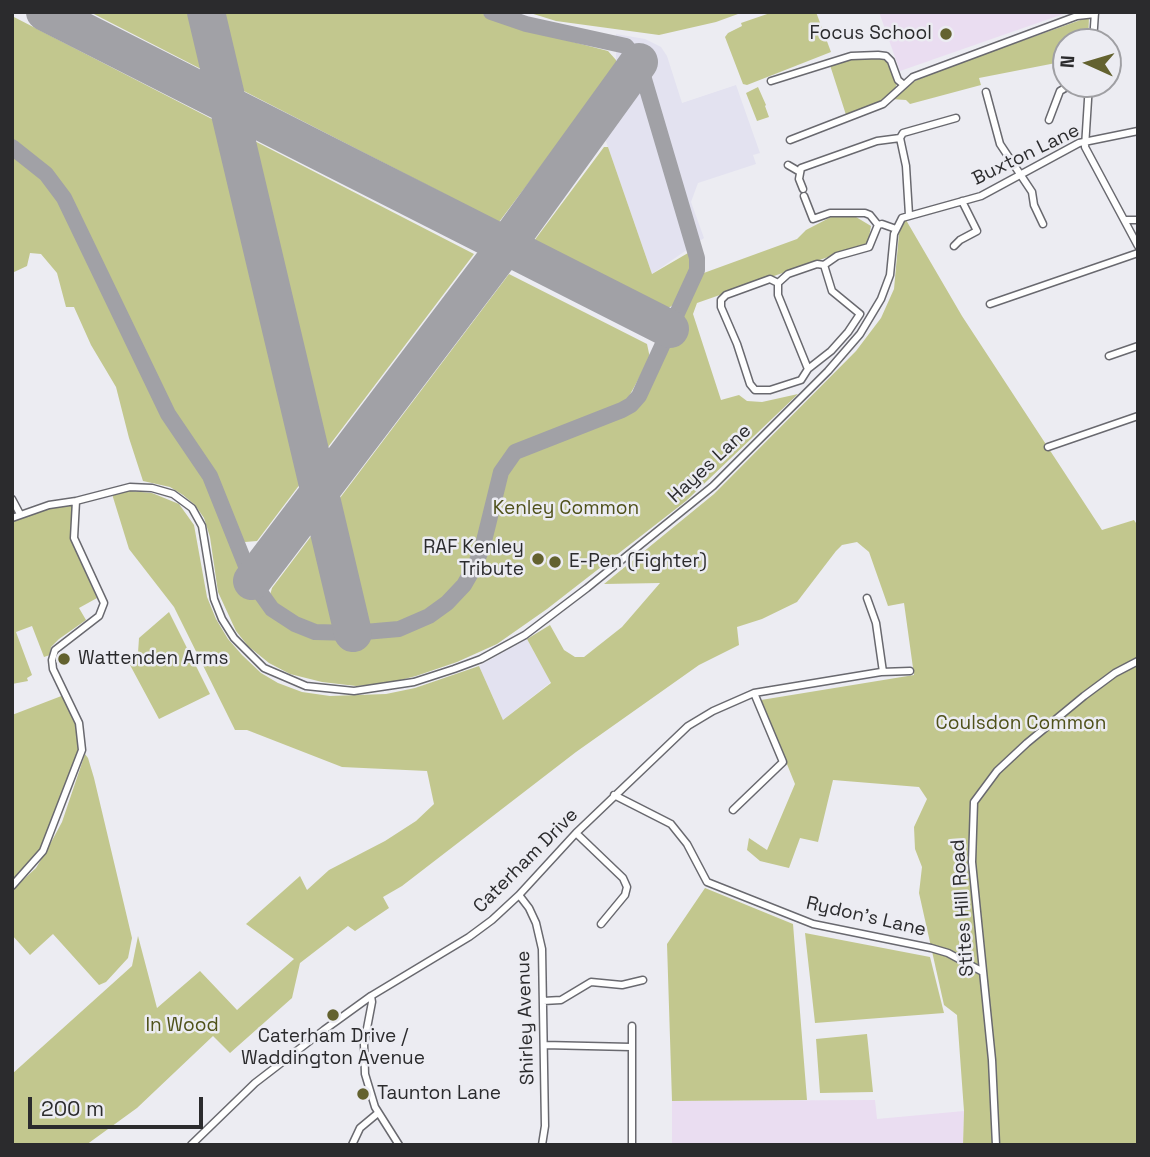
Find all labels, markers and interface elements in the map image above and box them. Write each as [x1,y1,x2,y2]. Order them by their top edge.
place label: Focus School [809,23,932,45]
marker: Focus School [938,26,954,42]
north arrow [1052,28,1122,98]
text: N [1055,54,1080,69]
street label: Buxton Lane [969,119,1083,191]
street label: Hayes Lane [664,420,756,508]
park label: Kenley Common [493,498,639,520]
place label: RAF Kenley Tribute [423,537,524,581]
marker: RAF Kenley Tribute [530,551,546,567]
place label: E-Pen (Fighter) [569,551,707,573]
marker: E-Pen (Fighter) [547,554,563,570]
place label: Wattenden Arms [78,648,229,670]
marker: Wattenden Arms [56,651,72,667]
park label: Coulsdon Common [936,713,1106,735]
street label: Caterham Drive [469,804,583,918]
street label: Stites Hill Road [947,839,979,977]
street label: Rydon's Lane [804,892,928,942]
street label: Shirley Avenue [512,950,540,1086]
marker: Caterham Drive / Waddington Avenue [325,1007,341,1023]
park label: In Wood [145,1015,219,1037]
place label: Caterham Drive / Waddington Avenue [241,1026,425,1070]
place label: Taunton Lane [377,1083,501,1105]
scale bar [32,1084,206,1128]
marker: Taunton Lane [355,1086,371,1102]
text: 200 m [41,1095,104,1122]

